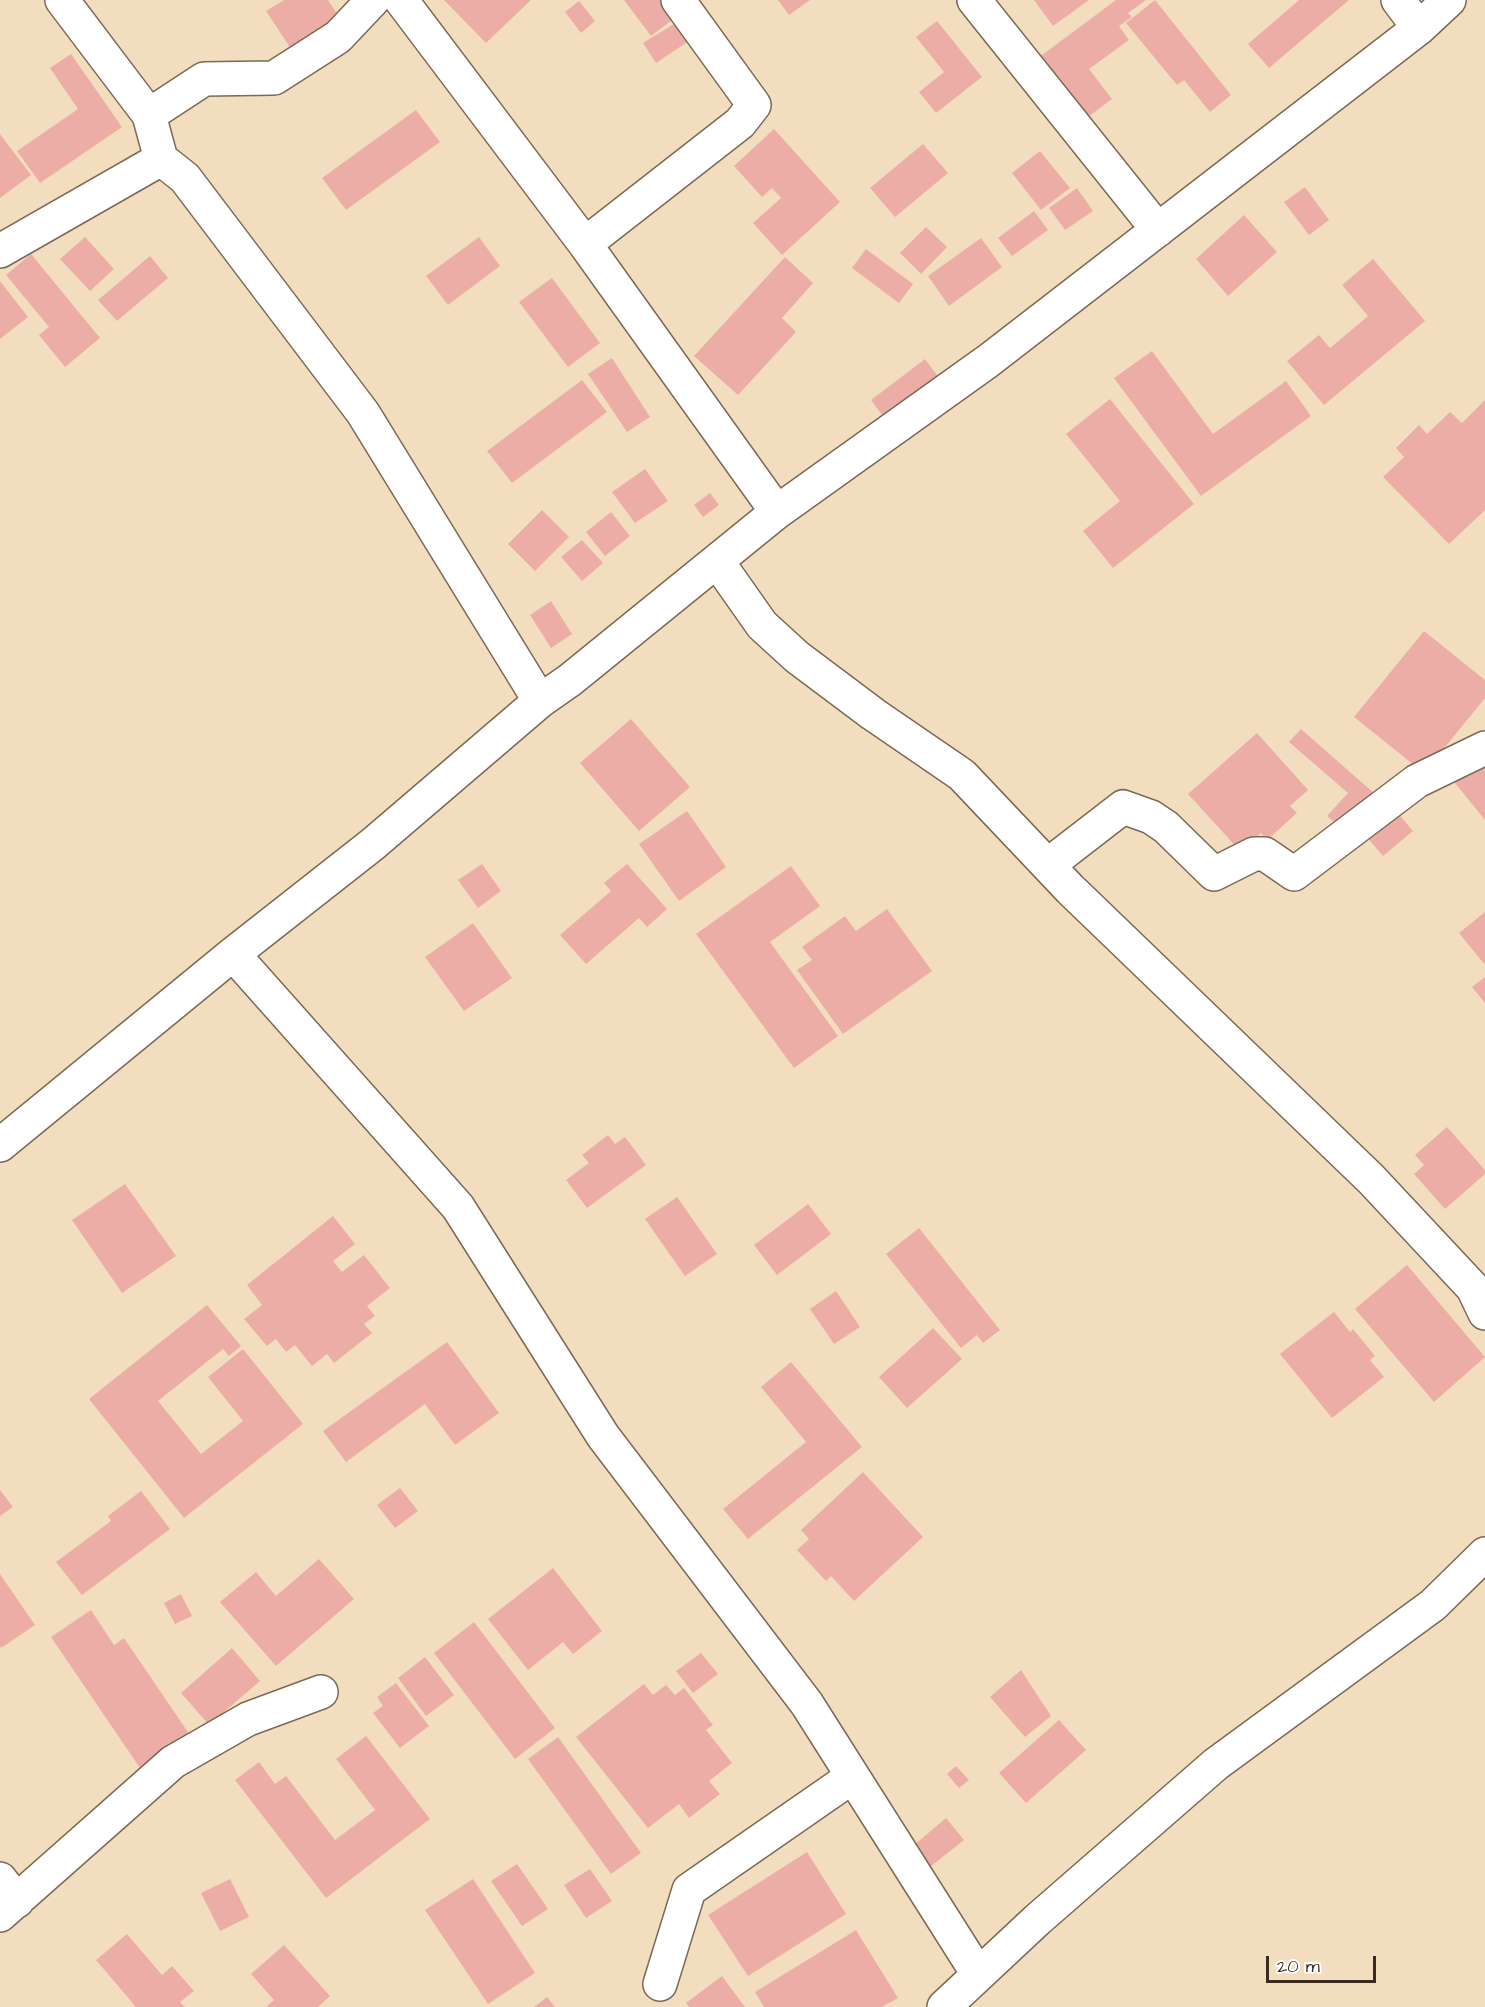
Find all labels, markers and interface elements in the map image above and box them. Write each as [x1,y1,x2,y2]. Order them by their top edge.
scale bar [1269,1944,1378,1982]
text: 20 m [1277,1954,1320,1979]

